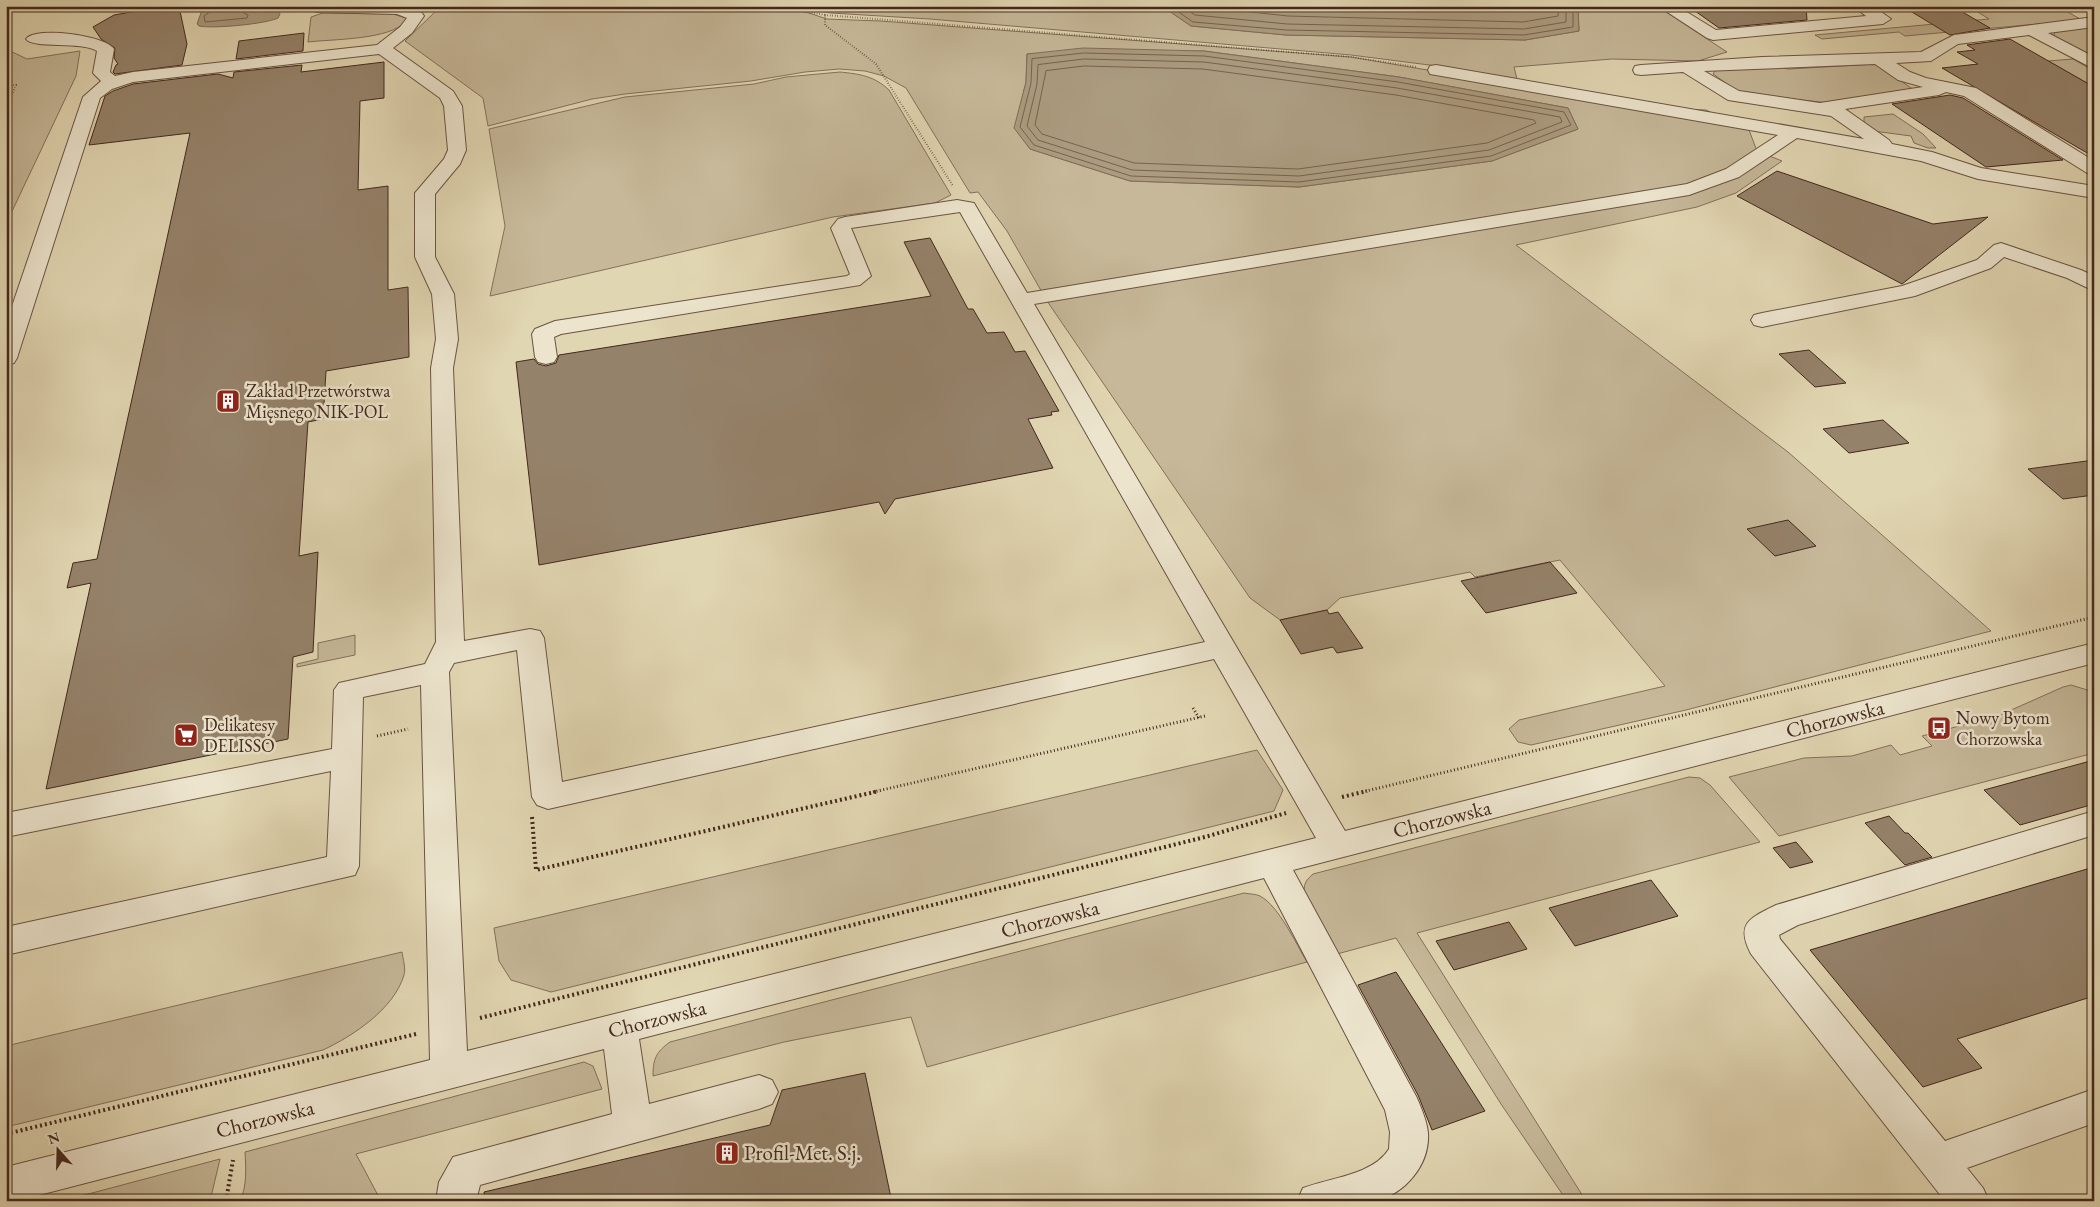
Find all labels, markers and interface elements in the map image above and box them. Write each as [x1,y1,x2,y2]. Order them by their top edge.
place label: Zakład Przetwórstwa Mięsnego NIK-POL [246,379,391,423]
building icon: Zakład Przetwórstwa Mięsnego NIK-POL [215,388,241,414]
street label: Chorzowska [1783,693,1888,744]
place label: Nowy Bytom Chorzowska [1956,706,2050,750]
place label: Delikatesy DELISSO [204,713,275,757]
bus stop icon: Nowy Bytom Chorzowska [1926,715,1952,741]
supermarket icon: Delikatesy DELISSO [173,722,199,748]
street label: Chorzowska [1390,793,1495,844]
street label: Chorzowska [998,893,1103,944]
street label: Chorzowska [605,993,710,1044]
street label: Chorzowska [213,1093,318,1144]
north arrow [32,1124,82,1174]
text: N [45,1127,63,1148]
place label: Profil-Met. S.j. [744,1139,861,1166]
building icon: Profil-Met. S.j. [714,1140,740,1166]

